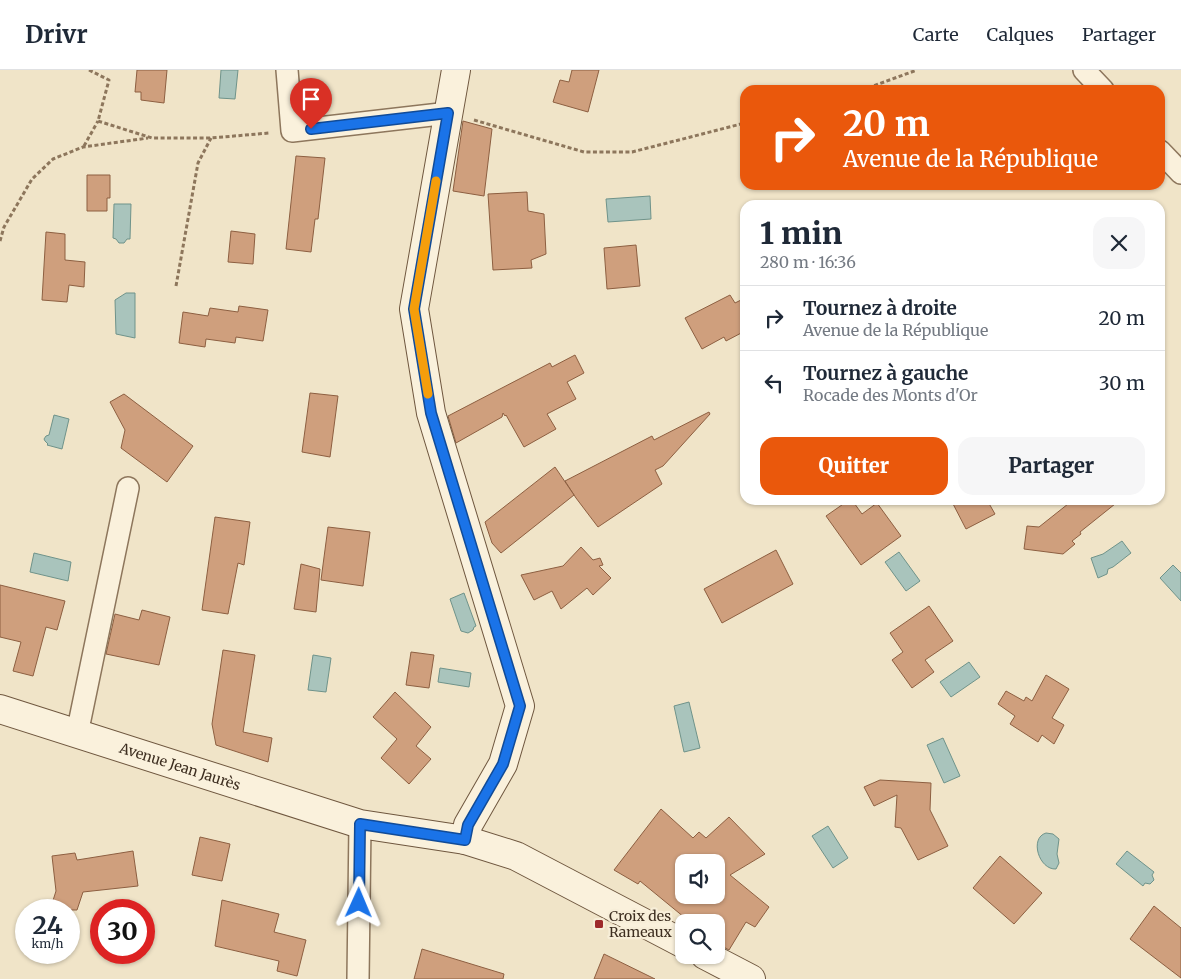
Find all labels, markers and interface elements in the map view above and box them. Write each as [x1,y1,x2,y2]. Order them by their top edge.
text: Drivr [25,19,88,50]
text: Carte [913,23,959,46]
text: Calques [987,23,1054,46]
text: Partager [1082,23,1156,46]
pin [290,78,332,129]
icon: arrive [297,85,325,113]
text: 20 m [843,102,930,146]
icon: right [760,105,825,170]
text: Avenue de la République [843,145,1098,173]
text: 1 min [760,214,842,252]
button: close [1093,217,1145,269]
text: 280 m · 16:36 [760,252,856,272]
text: Tournez à droite [803,296,957,320]
icon: right [760,304,788,332]
text: 20 m [1098,306,1145,330]
text: Avenue de la République [803,320,988,340]
text: Tournez à gauche [803,361,968,385]
icon: left [760,369,788,397]
text: 30 m [1099,371,1145,395]
text: Rocade des Monts d'Or [803,385,978,405]
button: Quitter [760,437,948,495]
button: Partager [958,437,1145,495]
street label: Avenue Jean Jaurès [116,738,243,794]
map controls [675,854,725,964]
button: sound [675,854,725,904]
position arrow [332,876,384,928]
speed limit sign: 30 [90,899,155,964]
place label: Croix des Rameaux [609,907,673,941]
text: 24 [32,909,63,941]
button: search [675,914,725,964]
marker: Croix des Rameaux [593,918,605,930]
text: km/h [32,936,63,951]

